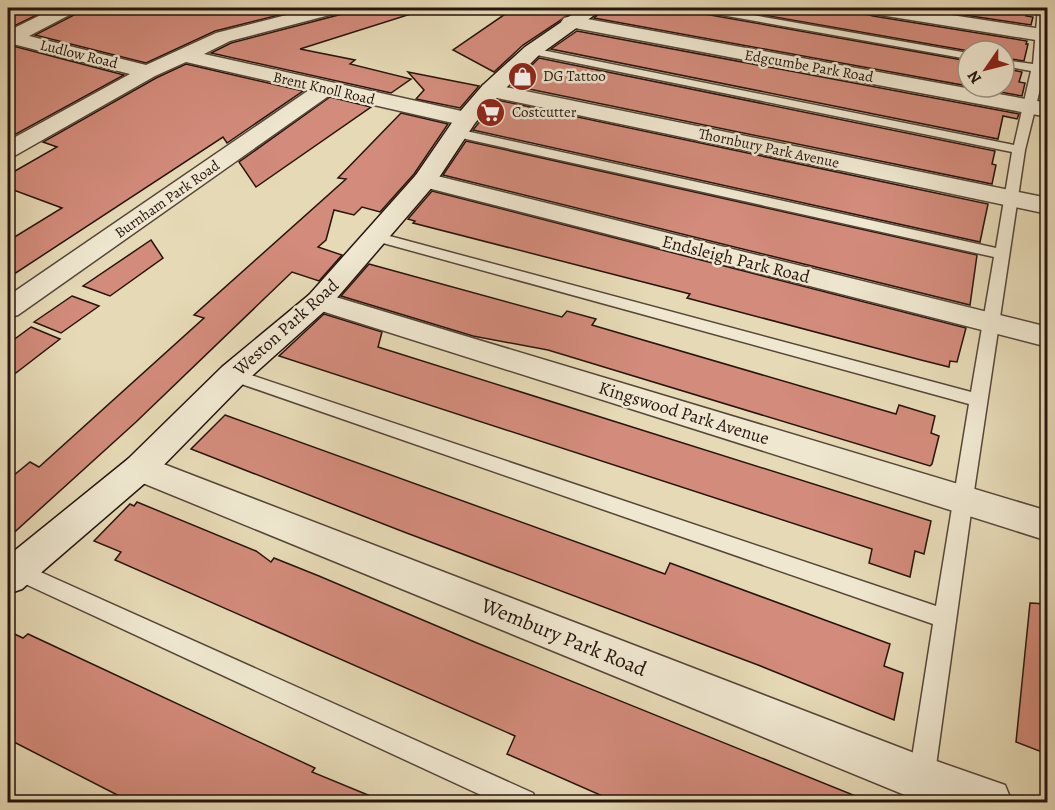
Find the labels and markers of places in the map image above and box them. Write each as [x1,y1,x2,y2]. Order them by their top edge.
shop icon: DG Tattoo [506,60,538,92]
place label: DG Tattoo [543,66,606,86]
supermarket icon: Costcutter [475,96,507,128]
place label: Costcutter [512,102,577,122]

